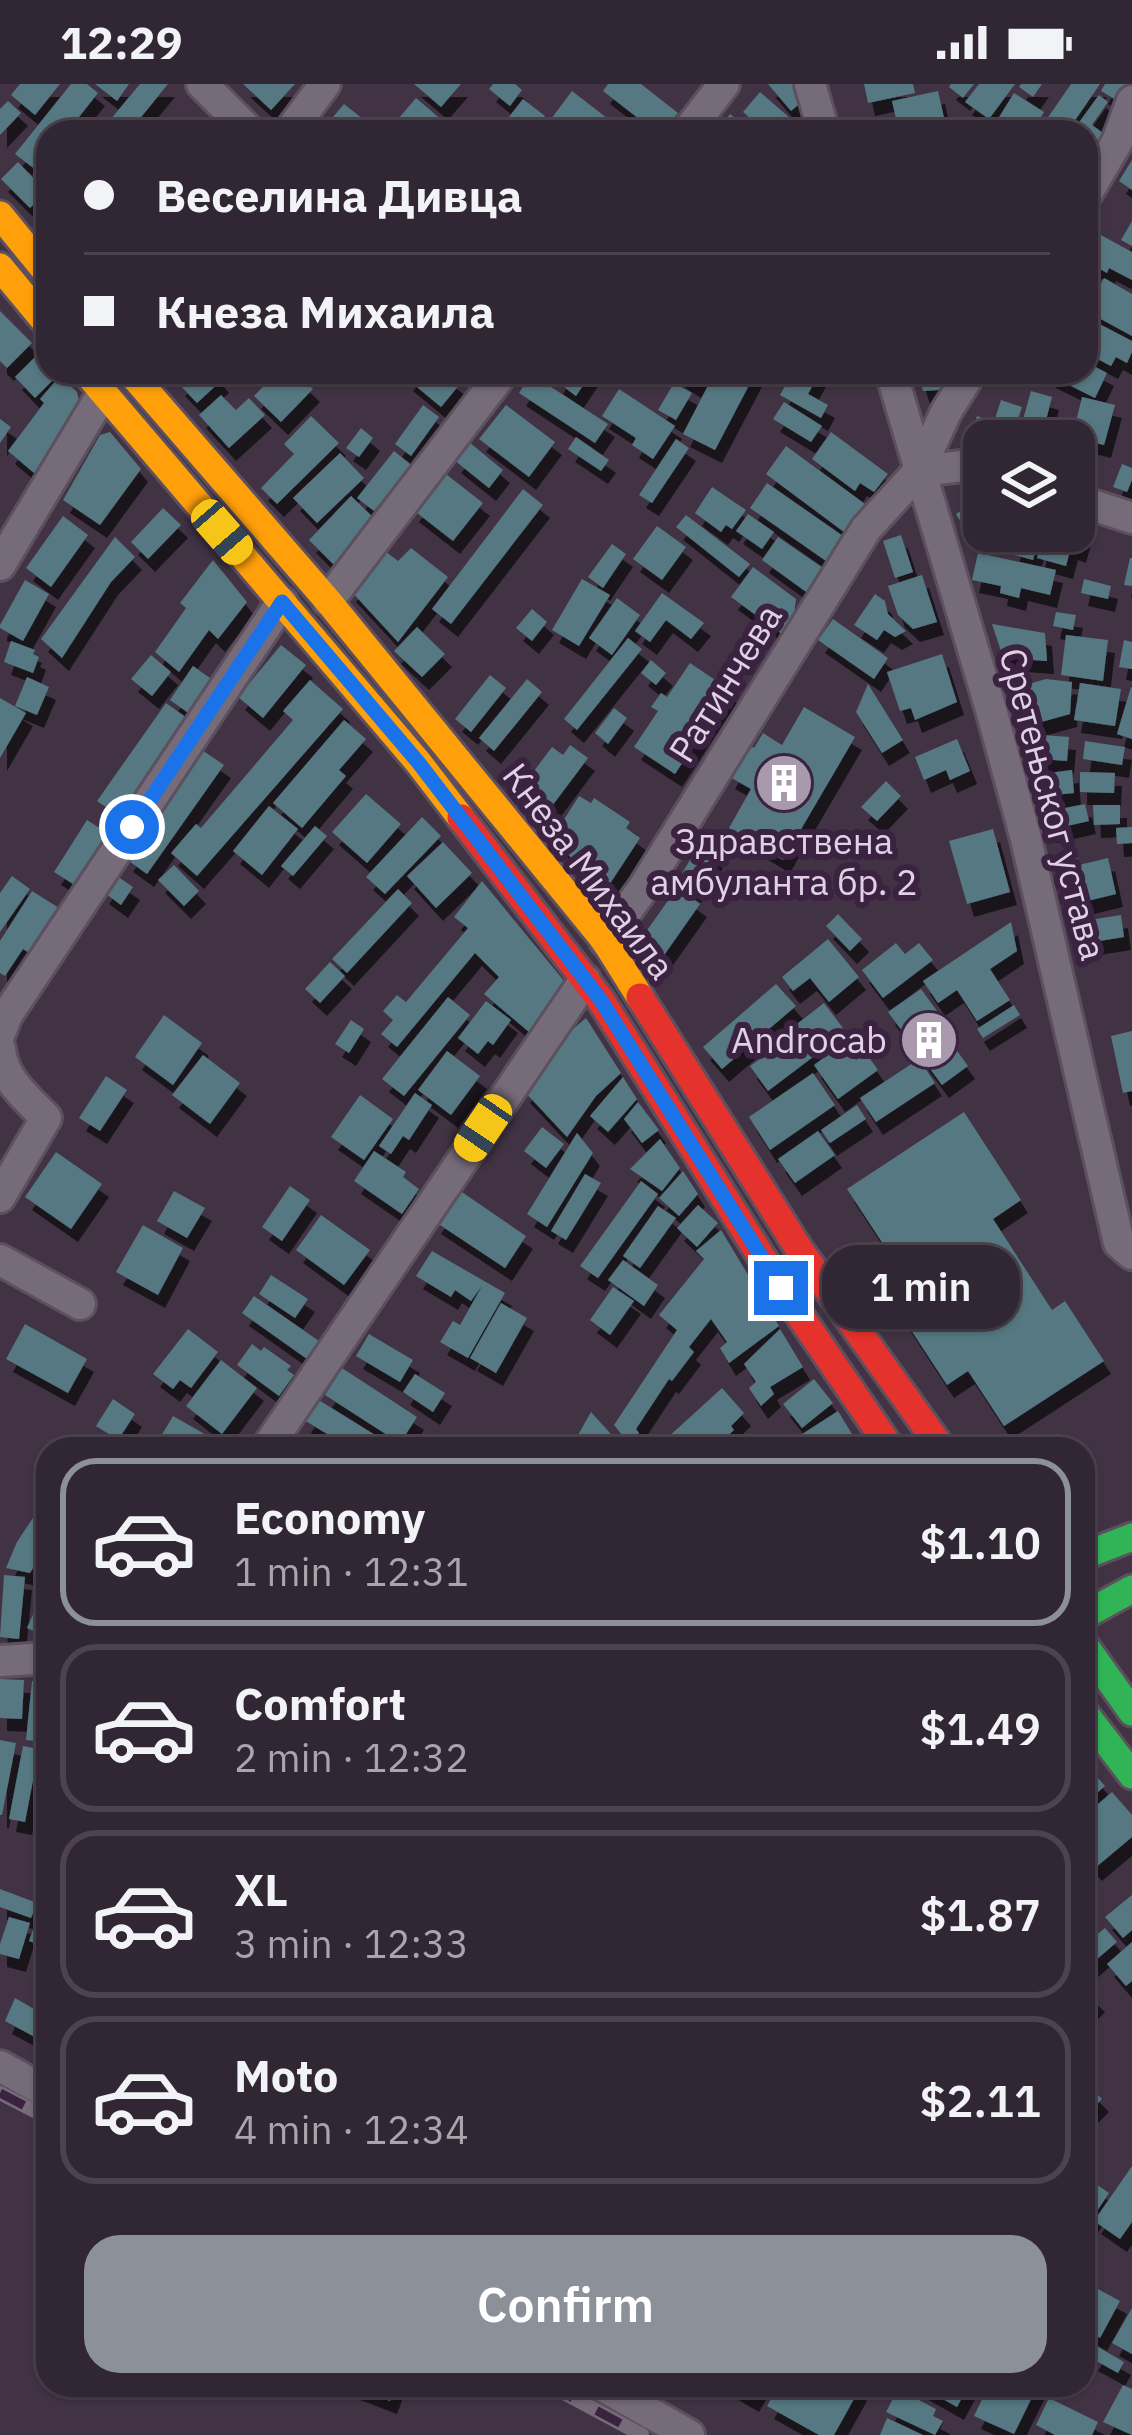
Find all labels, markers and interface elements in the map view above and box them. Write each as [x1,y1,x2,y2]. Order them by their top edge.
text: 12:29 [60,13,183,71]
text: Веселина Дивца [156,166,523,224]
text: Кнеза Михаила [156,282,495,340]
map controls [963,420,1095,552]
button: layers [963,420,1095,552]
car [185,493,259,571]
street label: Ратинчева [658,595,792,770]
street label: Сретењског устава [989,643,1118,965]
building icon: Здравствена амбуланта бр. 2 [753,752,815,814]
street label: Кнеза Михаила [493,753,686,988]
route start [105,800,159,854]
place label: Здравствена амбуланта бр. 2 [650,817,918,905]
building icon: Androcab [898,1009,960,1071]
place label: Androcab [731,1016,887,1063]
car [448,1088,518,1168]
callout: 1 min [823,1246,1021,1330]
route end [754,1261,808,1315]
text: 1 min [871,1261,971,1312]
icon: car [90,1488,198,1596]
text: Economy [234,1488,425,1546]
text: $1.10 [920,1513,1041,1571]
text: 1 min · 12:31 [234,1546,469,1597]
icon: car [90,1674,198,1782]
text: Comfort [234,1674,406,1732]
text: $1.49 [920,1699,1041,1757]
text: 2 min · 12:32 [234,1732,469,1783]
icon: car [90,1860,198,1968]
text: XL [234,1860,288,1918]
text: $1.87 [920,1885,1041,1943]
text: 3 min · 12:33 [234,1918,469,1969]
icon: car [90,2046,198,2154]
text: Moto [234,2046,338,2104]
text: $2.11 [920,2071,1041,2129]
text: 4 min · 12:34 [234,2104,469,2155]
button: Confirm [84,2235,1047,2373]

